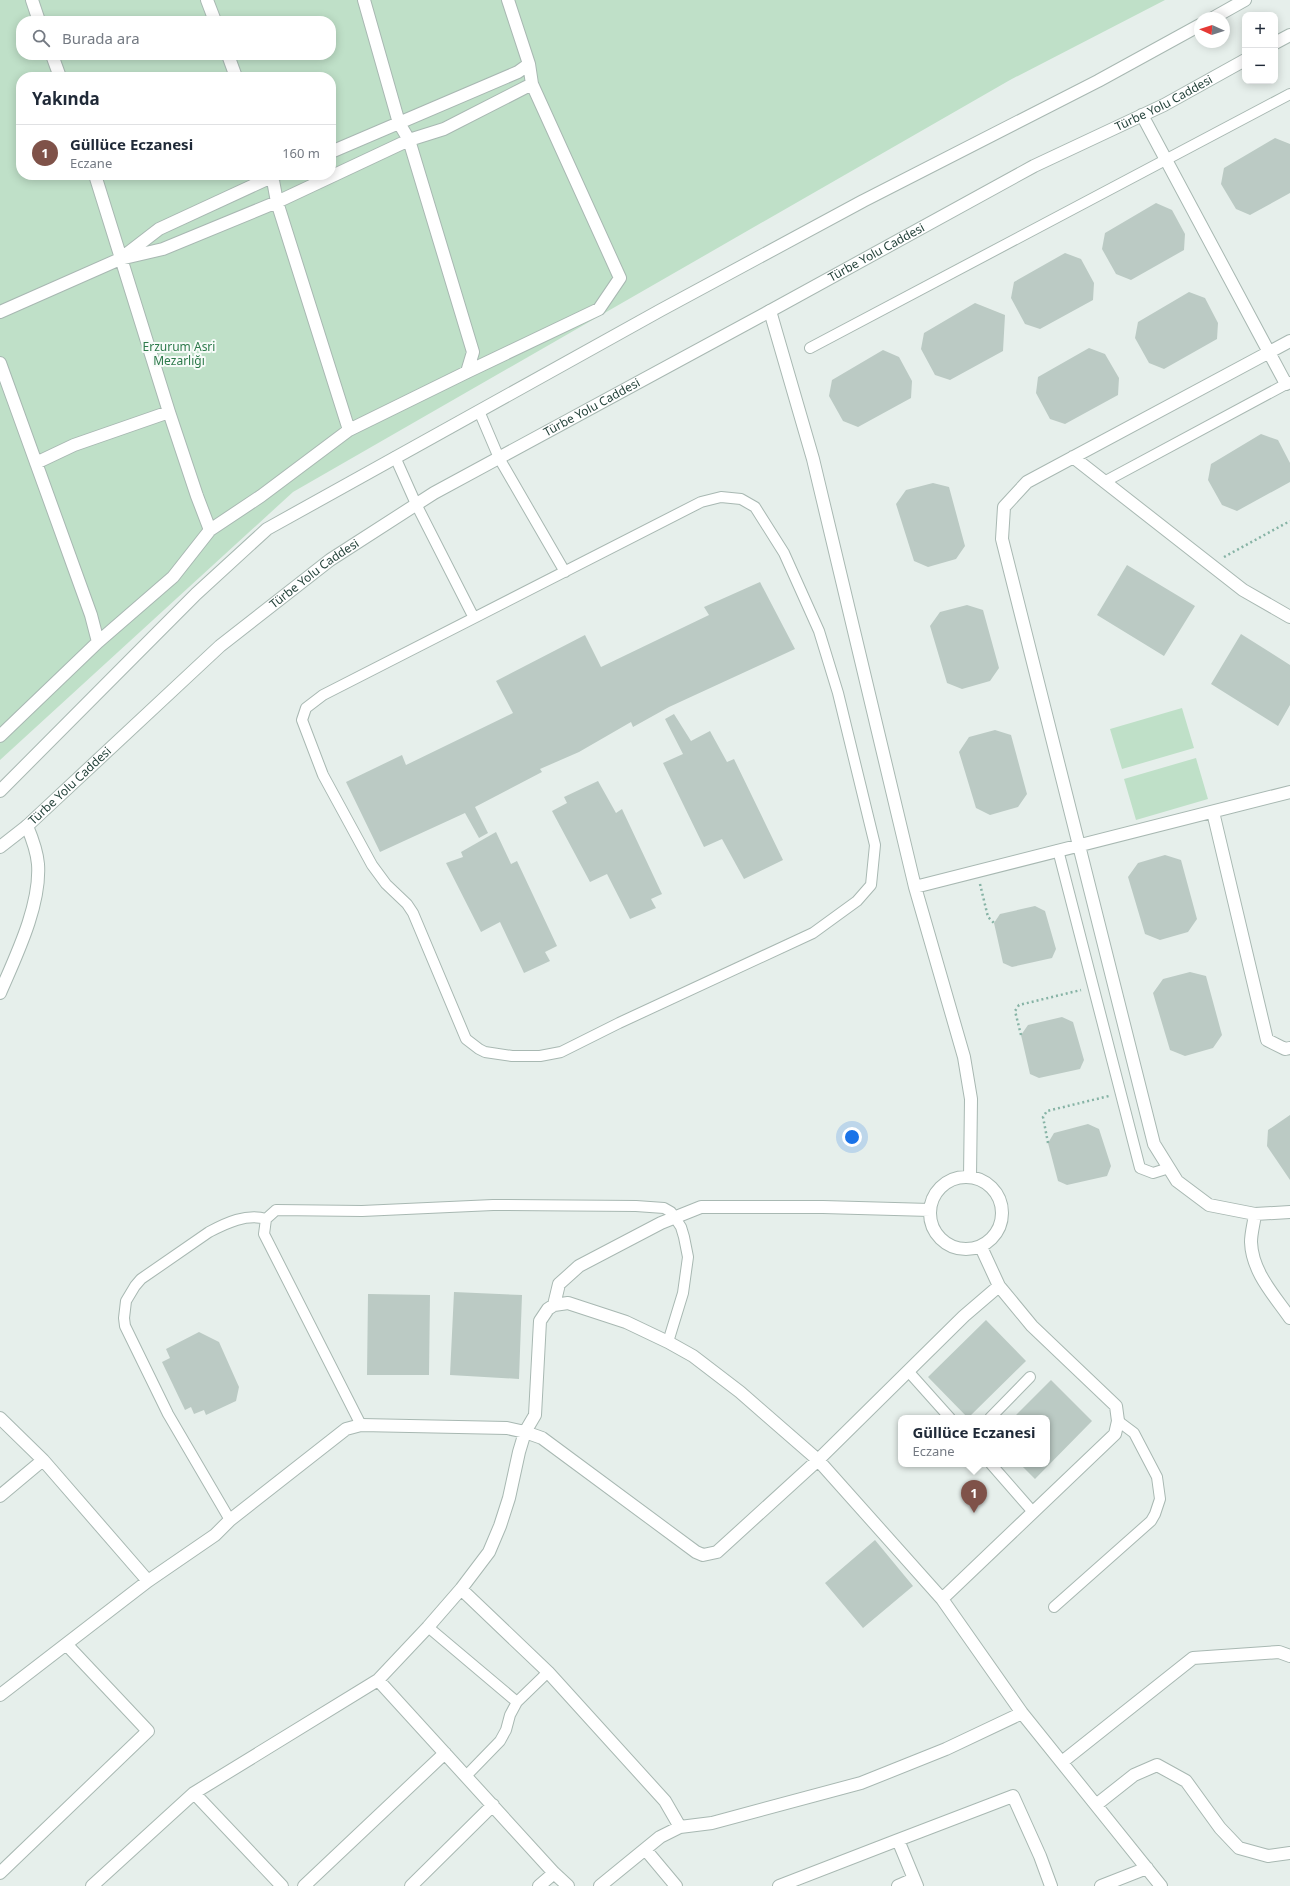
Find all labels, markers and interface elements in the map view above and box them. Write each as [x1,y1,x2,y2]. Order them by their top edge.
north arrow [1194,12,1230,48]
map controls [1242,12,1278,84]
button: + [1242,12,1278,48]
search box [16,16,336,60]
icon: search [30,27,52,49]
text: Burada ara [62,28,140,48]
button: − [1242,48,1278,84]
street label: Türbe Yolu Caddesi [1112,71,1215,135]
text: Yakında [32,87,100,110]
text: Güllüce Eczanesi [70,134,193,154]
text: 1 [41,144,49,162]
text: 160 m [282,144,320,162]
text: Eczane [70,154,112,172]
street label: Türbe Yolu Caddesi [825,219,927,285]
park label: Erzurum Asri Mezarlığı [143,338,215,369]
street label: Türbe Yolu Caddesi [540,374,643,440]
street label: Türbe Yolu Caddesi [266,535,362,612]
street label: Türbe Yolu Caddesi [24,743,115,828]
your location [842,1127,862,1147]
popup [898,1415,1050,1467]
text: Güllüce Eczanesi [912,1422,1036,1442]
text: Eczane [912,1442,955,1460]
pin: 1 [961,1480,987,1513]

